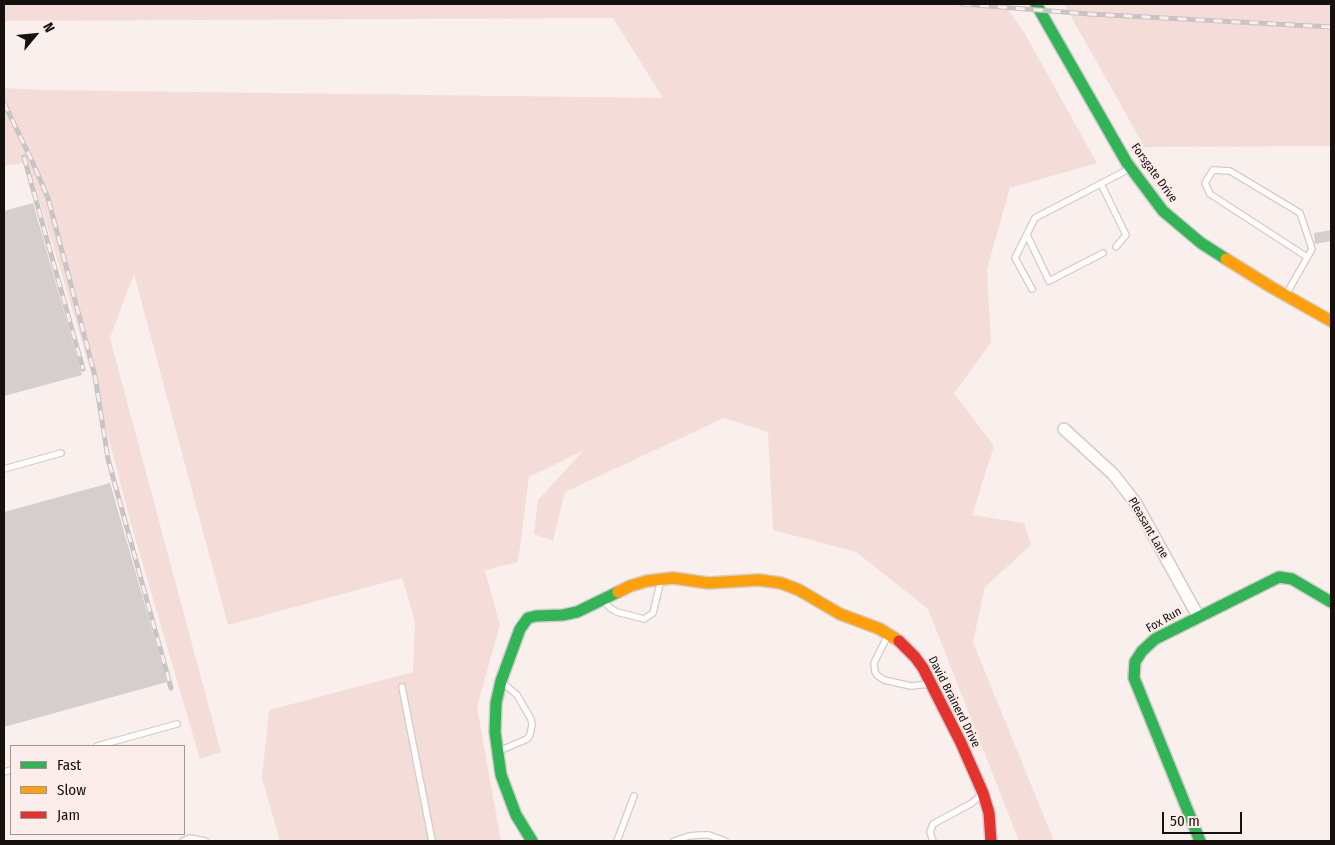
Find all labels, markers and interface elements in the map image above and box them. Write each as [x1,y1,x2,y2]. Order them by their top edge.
north arrow [10,10,60,60]
text: N [39,20,58,35]
street label: Forsgate Drive [1128,141,1180,205]
street label: Pleasant Lane [1125,495,1171,561]
street label: Fox Run [1144,604,1184,636]
street label: David Brainerd Drive [925,654,983,750]
legend [10,745,185,835]
text: Fast [57,756,81,774]
text: Slow [57,781,86,799]
scale bar [1165,802,1245,834]
text: Jam [57,806,80,824]
text: 50 m [1170,812,1200,830]

